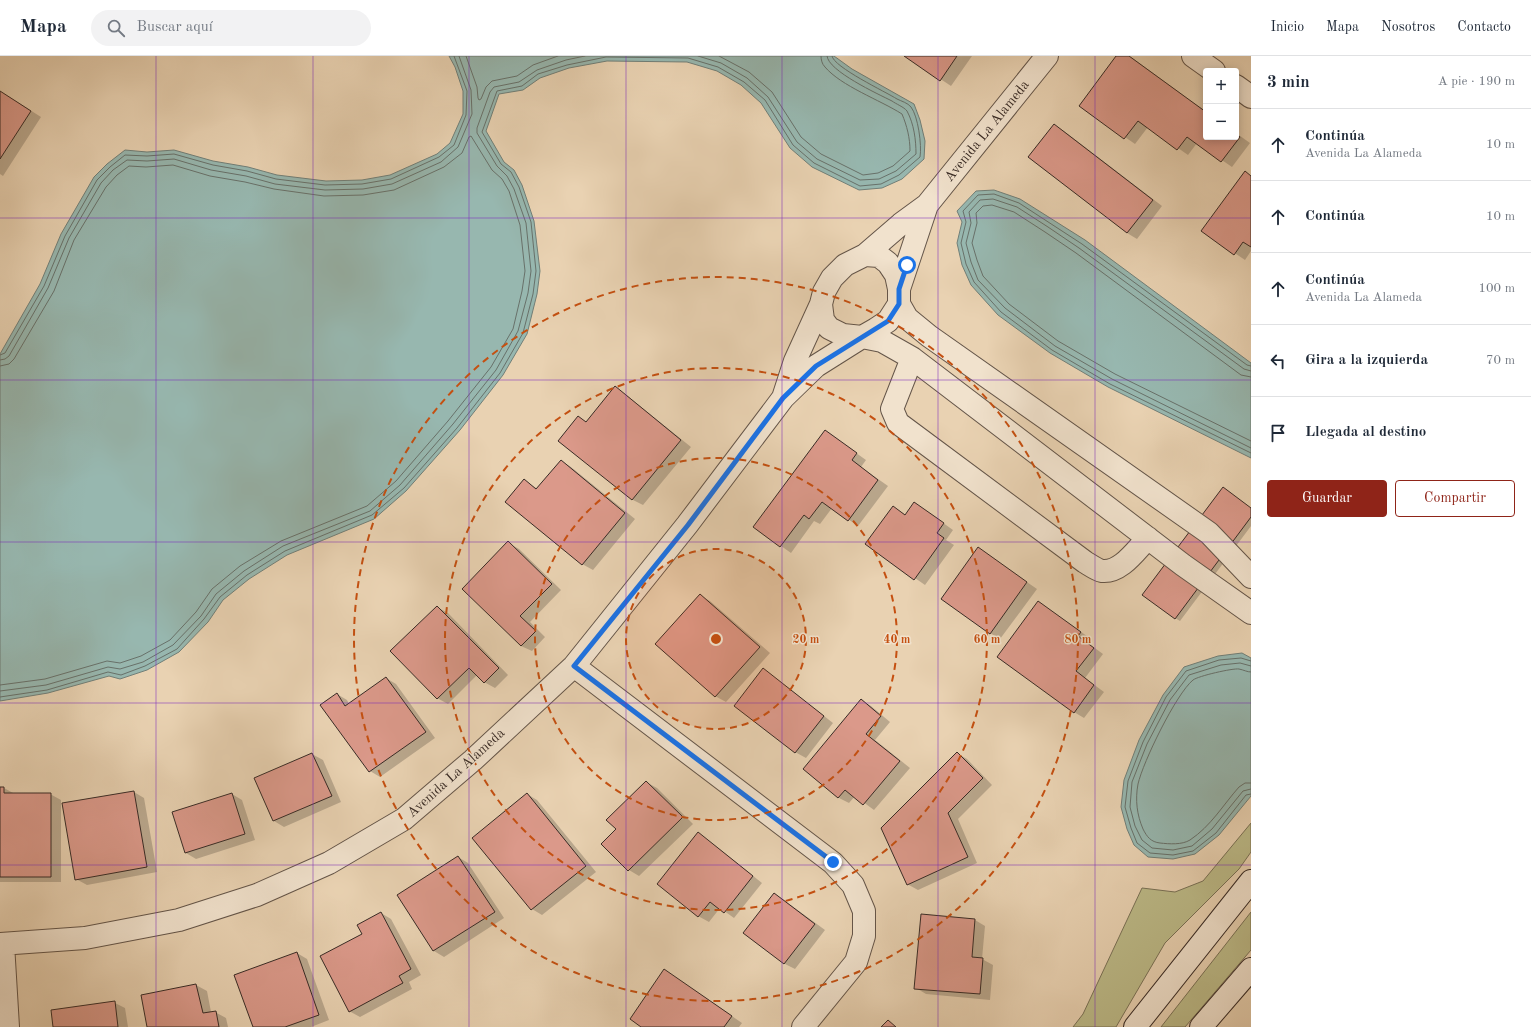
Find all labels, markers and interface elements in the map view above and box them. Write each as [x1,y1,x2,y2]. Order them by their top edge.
search box [91,10,371,46]
icon: search [105,17,127,39]
text: Mapa [20,18,67,37]
text: Buscar aquí [137,20,213,35]
text: Inicio [1270,20,1304,34]
text: Mapa [1326,20,1359,34]
text: Nosotros [1381,20,1435,34]
text: Contacto [1457,20,1511,34]
map controls [1203,68,1239,140]
button: + [1203,68,1239,104]
text: 3 min [1267,74,1310,91]
text: A pie · 190 m [1438,75,1515,88]
street label: Avenida La Alameda [942,78,1032,184]
button: − [1203,104,1239,140]
text: Continúa [1305,129,1365,144]
icon: ahead [1267,134,1289,156]
text: 10 m [1486,138,1515,151]
text: Avenida La Alameda [1305,147,1422,160]
icon: ahead [1267,206,1289,228]
text: Continúa [1305,209,1365,224]
text: 10 m [1486,210,1515,223]
route start [898,256,916,274]
text: Continúa [1305,273,1365,288]
icon: ahead [1267,278,1289,300]
text: 100 m [1478,282,1515,295]
text: Avenida La Alameda [1305,291,1422,304]
icon: left [1267,350,1289,372]
text: Gira a la izquierda [1305,353,1428,368]
text: 70 m [1486,354,1515,367]
icon: arrive [1267,422,1289,444]
text: Llegada al destino [1305,425,1426,440]
button: Guardar [1267,480,1387,517]
button: Compartir [1395,480,1515,517]
centre of rings [709,632,723,646]
text: 20 m [793,634,820,646]
text: 40 m [884,634,911,646]
text: 60 m [974,634,1001,646]
text: 80 m [1065,634,1092,646]
street label: Avenida La Alameda [405,726,508,820]
route end [824,853,842,871]

